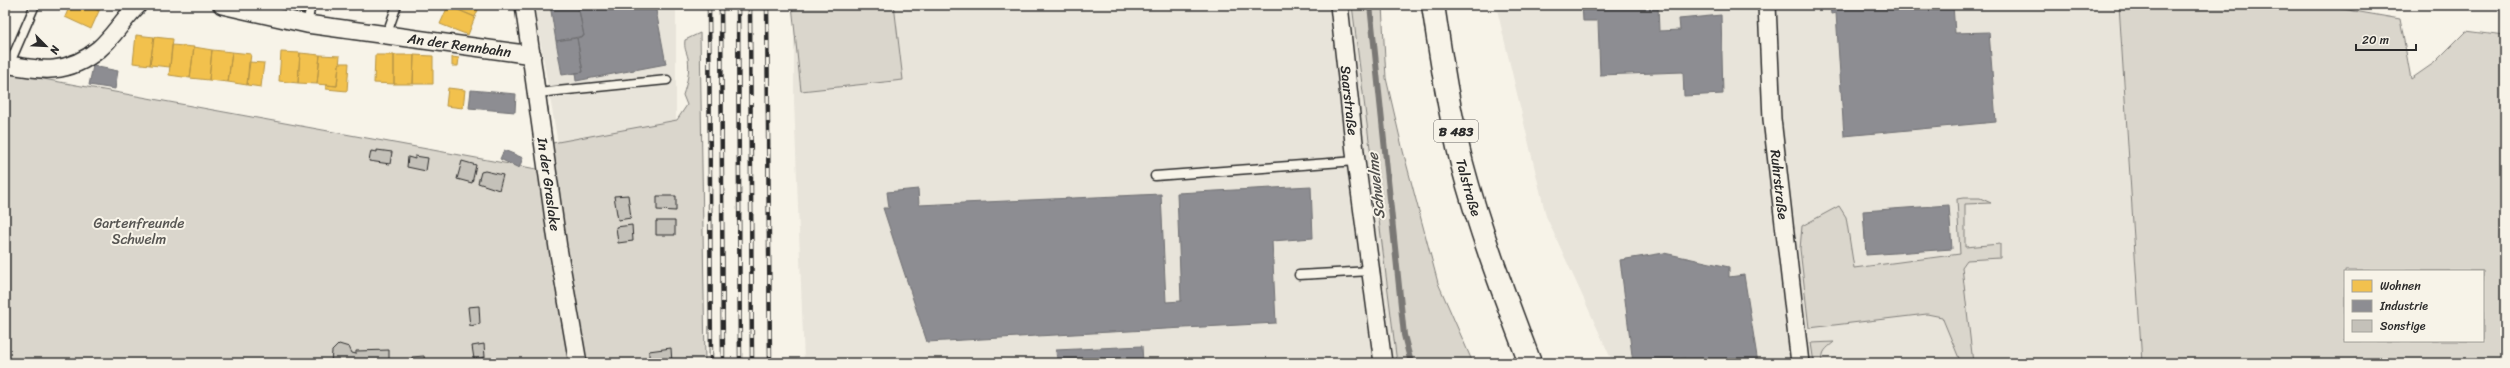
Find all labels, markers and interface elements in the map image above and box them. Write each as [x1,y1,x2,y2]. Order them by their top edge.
north arrow [26,26,66,66]
street label: An der Rennbahn [405,26,513,65]
scale bar [2356,26,2416,52]
text: 20 m [2362,29,2389,51]
text: N [44,42,65,58]
street label: Saarstraße [1333,64,1365,137]
road number: B 483 [1434,120,1478,142]
street label: In der Graslake [530,135,568,233]
street label: Ruhrstraße [1763,148,1795,221]
water label: Schwelme [1359,150,1392,220]
street label: Talstraße [1448,156,1489,220]
park label: Gartenfreunde Schwelm [94,211,184,252]
legend [2344,270,2484,342]
text: Wohnen [2380,275,2421,297]
text: Industrie [2379,295,2428,317]
text: Sonstige [2380,315,2426,337]

